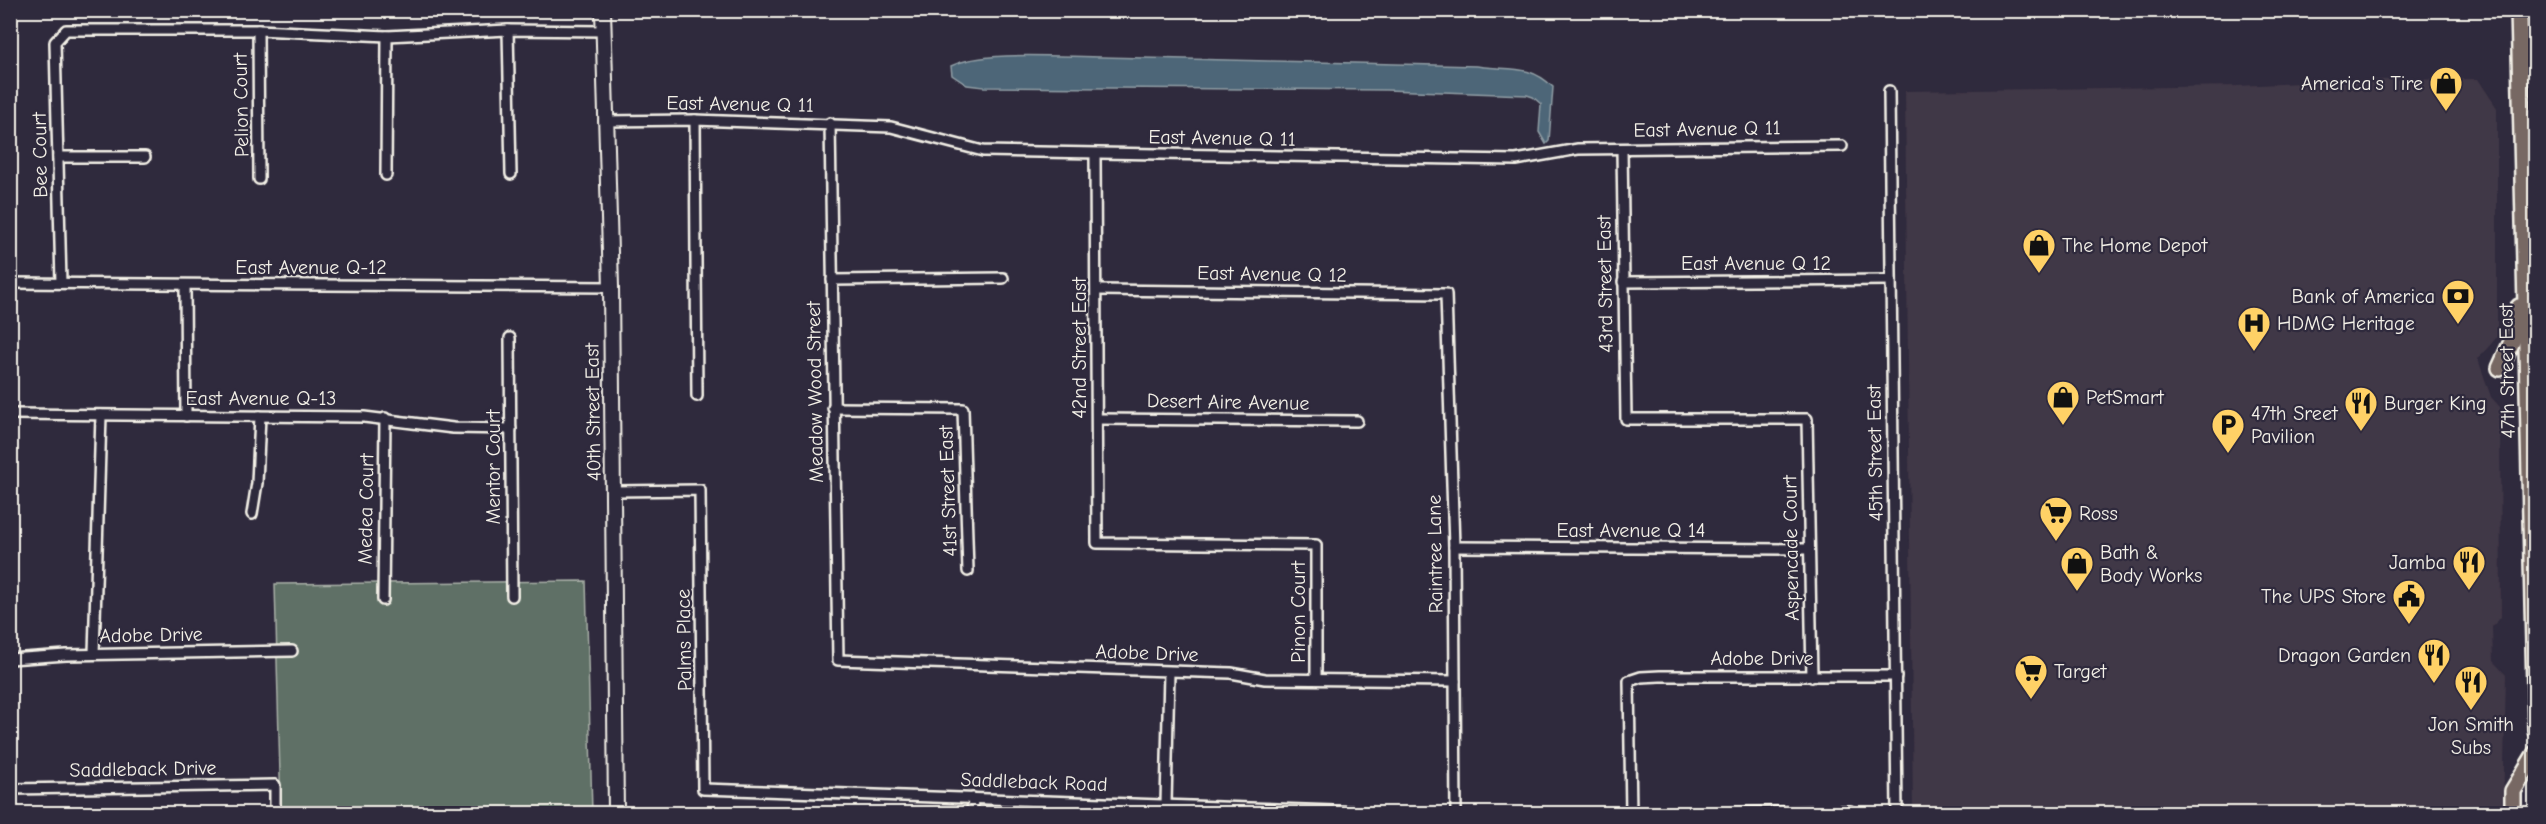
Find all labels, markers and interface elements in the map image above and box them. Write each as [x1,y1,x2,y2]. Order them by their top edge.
street label: Pelion Court [229,51,253,157]
shop icon: America's Tire [2428,65,2464,112]
place label: America's Tire [2301,72,2423,95]
street label: East Avenue Q 11 [666,91,814,117]
street label: Bee Court [28,111,52,198]
street label: East Avenue Q 11 [1633,116,1781,142]
street label: East Avenue Q 11 [1148,125,1296,151]
street label: 43rd Street East [1592,214,1618,353]
shop icon: The Home Depot [2021,227,2057,274]
place label: The Home Depot [2062,234,2209,257]
street label: East Avenue Q 12 [1681,252,1831,275]
street label: East Avenue Q-12 [235,256,387,279]
street label: East Avenue Q 12 [1197,261,1347,287]
street label: 42nd Street East [1068,276,1091,419]
bank icon: Bank of America [2440,278,2476,325]
place label: Bank of America [2291,285,2435,308]
street label: Meadow Wood Street [802,300,828,483]
street label: 47th Street East [2494,302,2520,439]
hospital icon: HDMG Heritage [2236,305,2272,352]
place label: HDMG Heritage [2277,312,2415,335]
street label: 40th Street East [580,341,606,481]
shop icon: PetSmart [2045,379,2081,426]
street label: 45th Street East [1862,383,1888,522]
restaurant icon: Burger King [2343,385,2379,432]
place label: PetSmart [2086,386,2165,409]
street label: East Avenue Q-13 [186,387,336,410]
street label: Desert Aire Avenue [1147,389,1309,415]
place label: Burger King [2384,392,2487,415]
place label: 47th Sreet Pavilion [2251,402,2339,448]
parking icon: 47th Sreet Pavilion [2210,407,2246,454]
street label: Mentor Court [482,408,505,524]
street label: 41st Street East [934,424,962,557]
street label: Medea Court [354,452,378,565]
street label: Aspencade Court [1778,474,1804,621]
street label: Raintree Lane [1422,494,1448,614]
supermarket icon: Ross [2038,495,2074,542]
place label: Ross [2079,502,2118,525]
street label: East Avenue Q 14 [1556,519,1706,542]
place label: Bath & Body Works [2100,541,2202,587]
restaurant icon: Jamba [2451,544,2487,591]
shop icon: Bath & Body Works [2059,545,2095,592]
place label: Jamba [2389,551,2446,574]
street label: Pinon Court [1287,560,1310,663]
public building icon: The UPS Store [2391,578,2427,625]
place label: The UPS Store [2261,585,2386,608]
street label: Palms Place [672,589,696,691]
street label: Adobe Drive [99,623,203,647]
restaurant icon: Dragon Garden [2416,637,2452,684]
street label: Adobe Drive [1095,640,1199,666]
place label: Dragon Garden [2278,644,2411,667]
street label: Adobe Drive [1710,647,1814,670]
supermarket icon: Target [2013,653,2049,700]
place label: Target [2054,660,2108,683]
restaurant icon: Jon Smith Subs [2453,664,2489,711]
place label: Jon Smith Subs [2428,713,2514,759]
street label: Saddleback Drive [69,756,217,782]
street label: Saddleback Road [960,768,1108,796]

